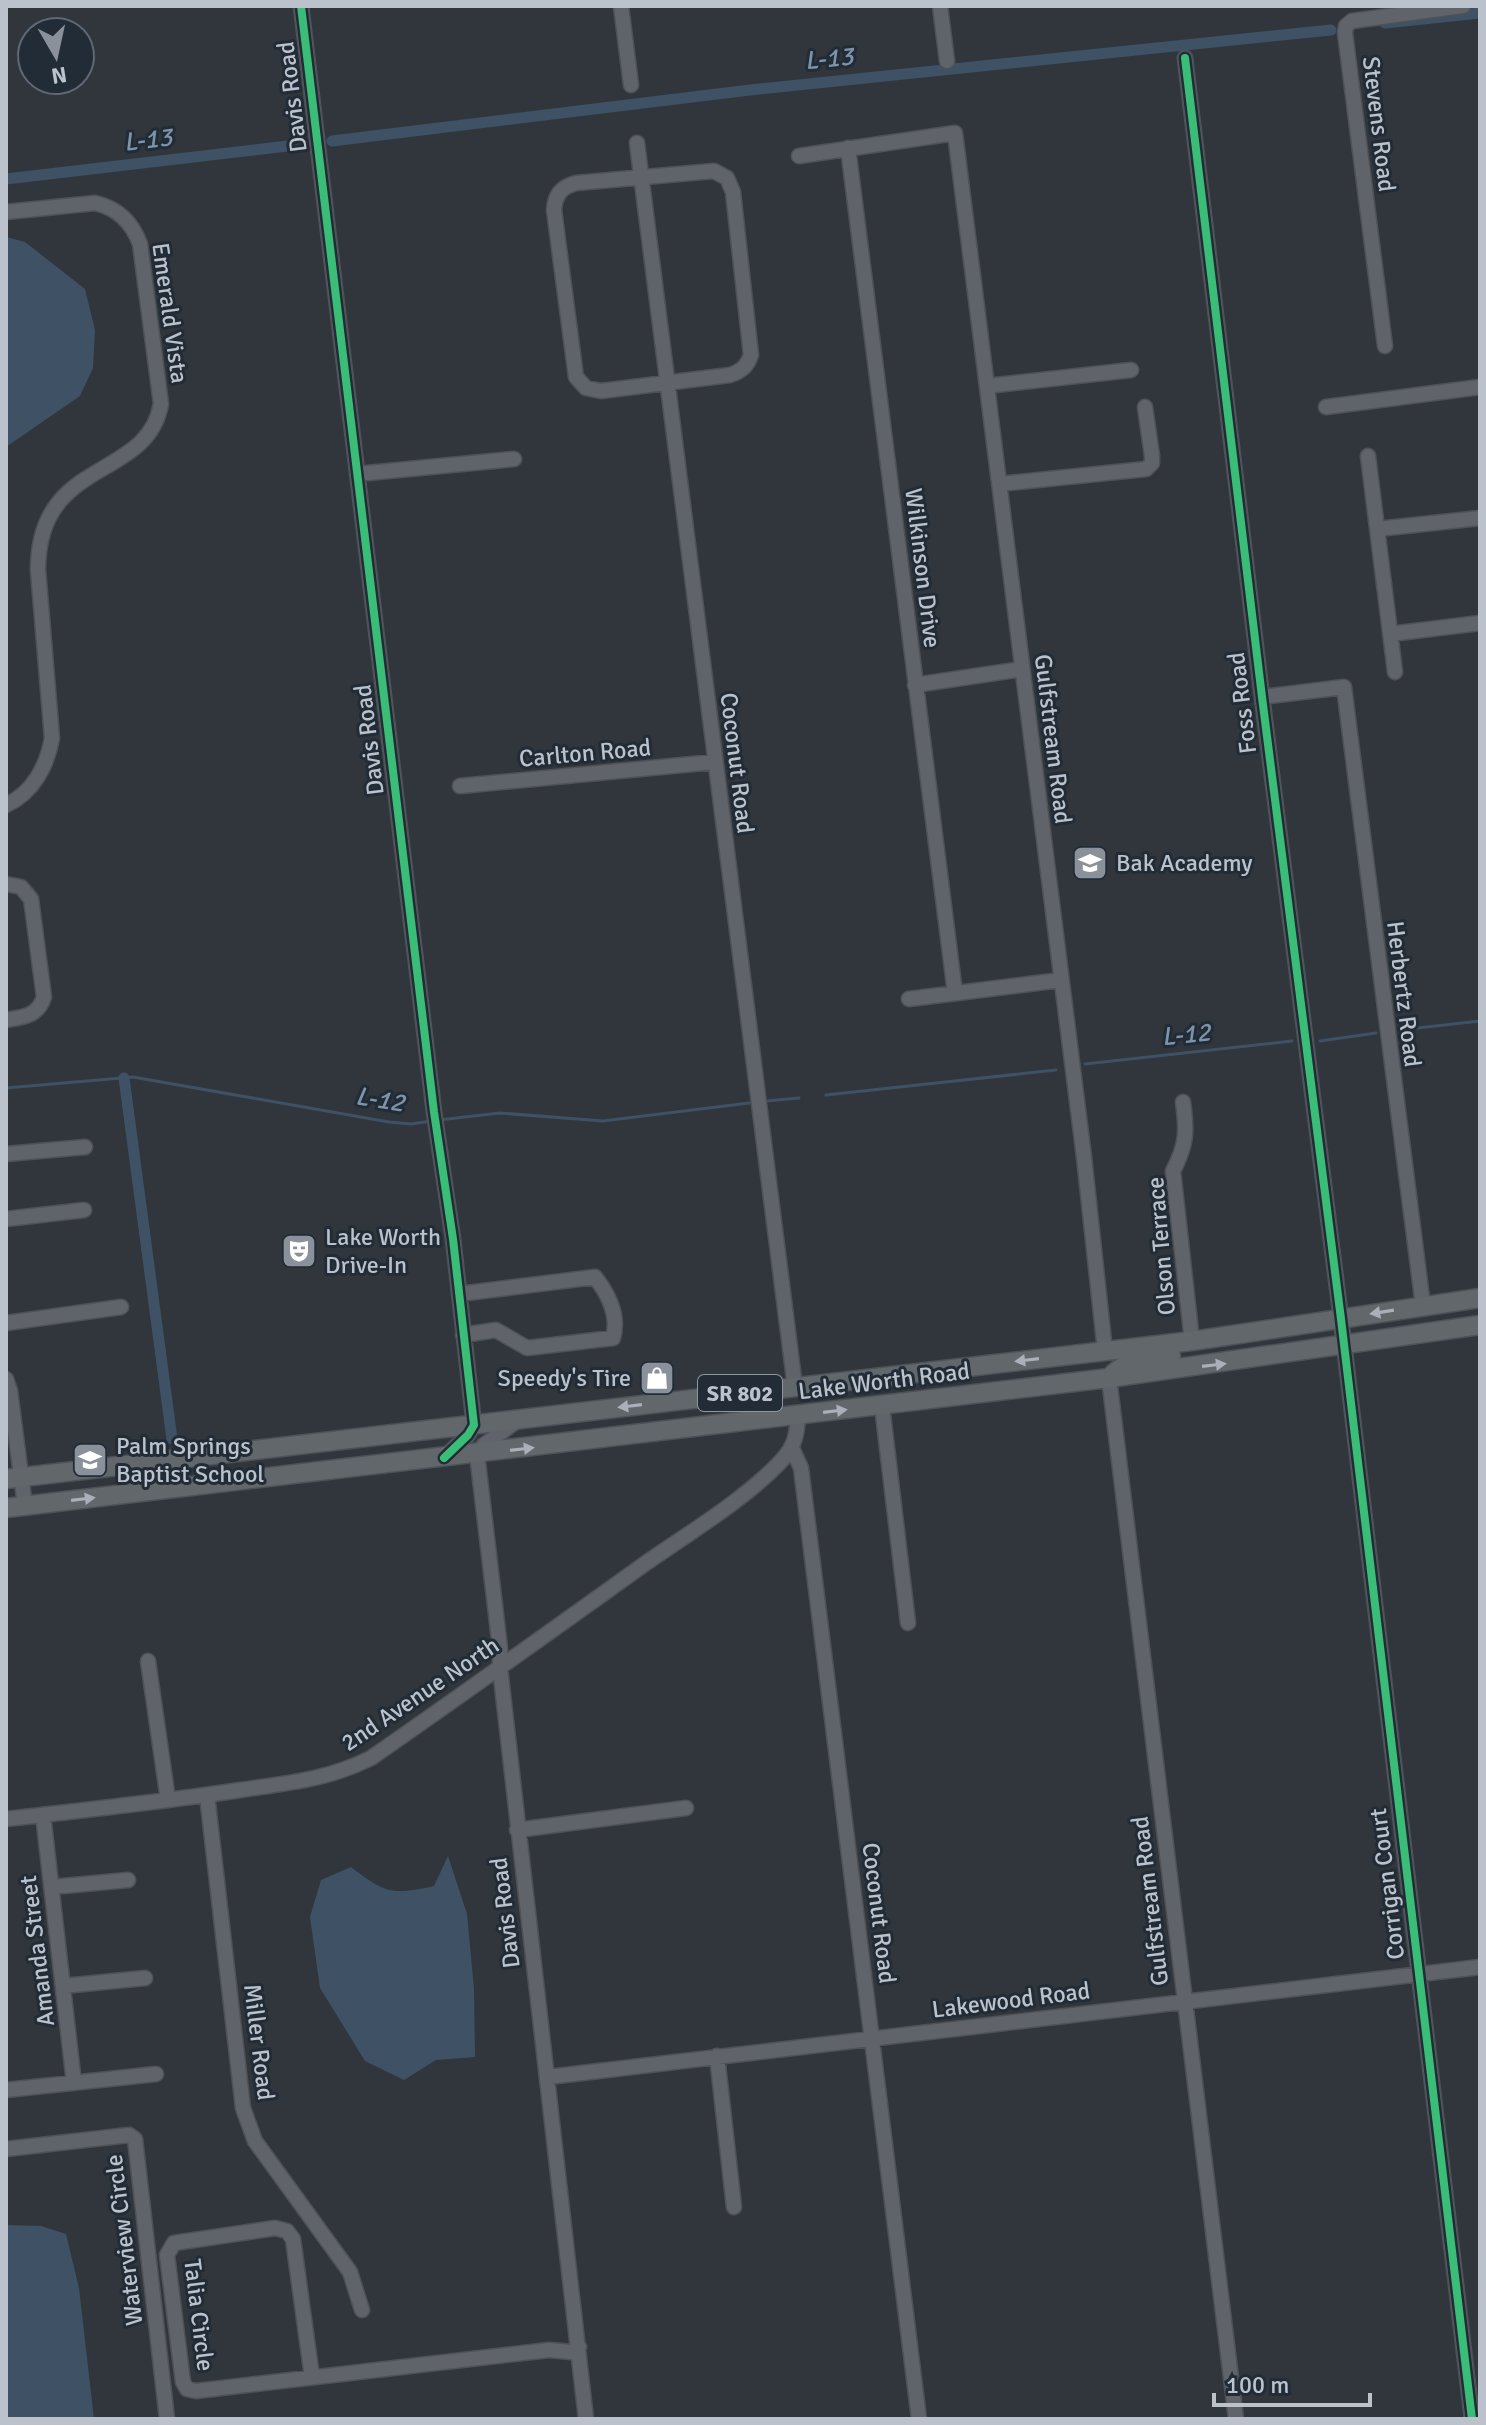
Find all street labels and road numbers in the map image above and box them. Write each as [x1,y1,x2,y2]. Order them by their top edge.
street label: Davis Road [270,40,314,154]
street label: Stevens Road [1356,55,1402,193]
street label: Emerald Vista [145,241,195,385]
street label: Wilkinson Drive [898,487,948,649]
street label: Foss Road [1221,651,1263,755]
street label: Gulfstream Road [1028,652,1078,826]
street label: Davis Road [347,683,391,797]
street label: Coconut Road [713,691,761,835]
street label: Carlton Road [518,732,652,774]
street label: Herbertz Road [1380,919,1428,1069]
street label: Olson Terrace [1140,1176,1182,1316]
street label: Lake Worth Road [796,1356,972,1406]
road number: SR 802 [698,1375,782,1411]
street label: 2nd Avenue North [335,1630,505,1758]
street label: Corrigan Court [1363,1807,1411,1961]
street label: Gulfstream Road [1125,1814,1175,1988]
street label: Coconut Road [855,1841,903,1985]
street label: Davis Road [483,1856,527,1970]
street label: Amanda Street [13,1874,61,2028]
street label: Lakewood Road [930,1975,1092,2025]
street label: Miller Road [237,1982,281,2102]
street label: Waterview Circle [99,2153,149,2327]
street label: Talia Circle [177,2257,221,2373]

